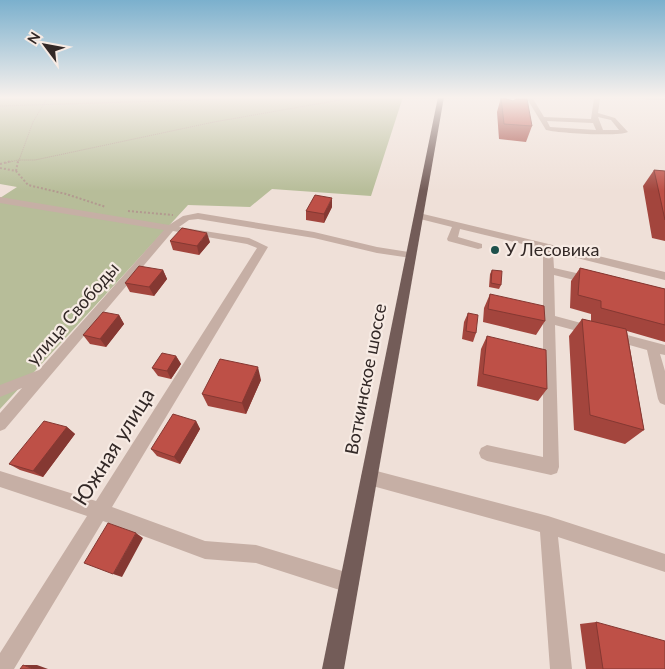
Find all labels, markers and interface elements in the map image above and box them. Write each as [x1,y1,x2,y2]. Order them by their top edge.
north arrow [20,20,70,70]
text: N [23,29,44,47]
place label: У Лесовика [505,238,599,260]
marker: У Лесовика [489,244,501,256]
street label: улица Свободы [21,257,123,369]
street label: Воткинское шоссе [340,301,390,456]
street label: Южная улица [67,383,159,509]

